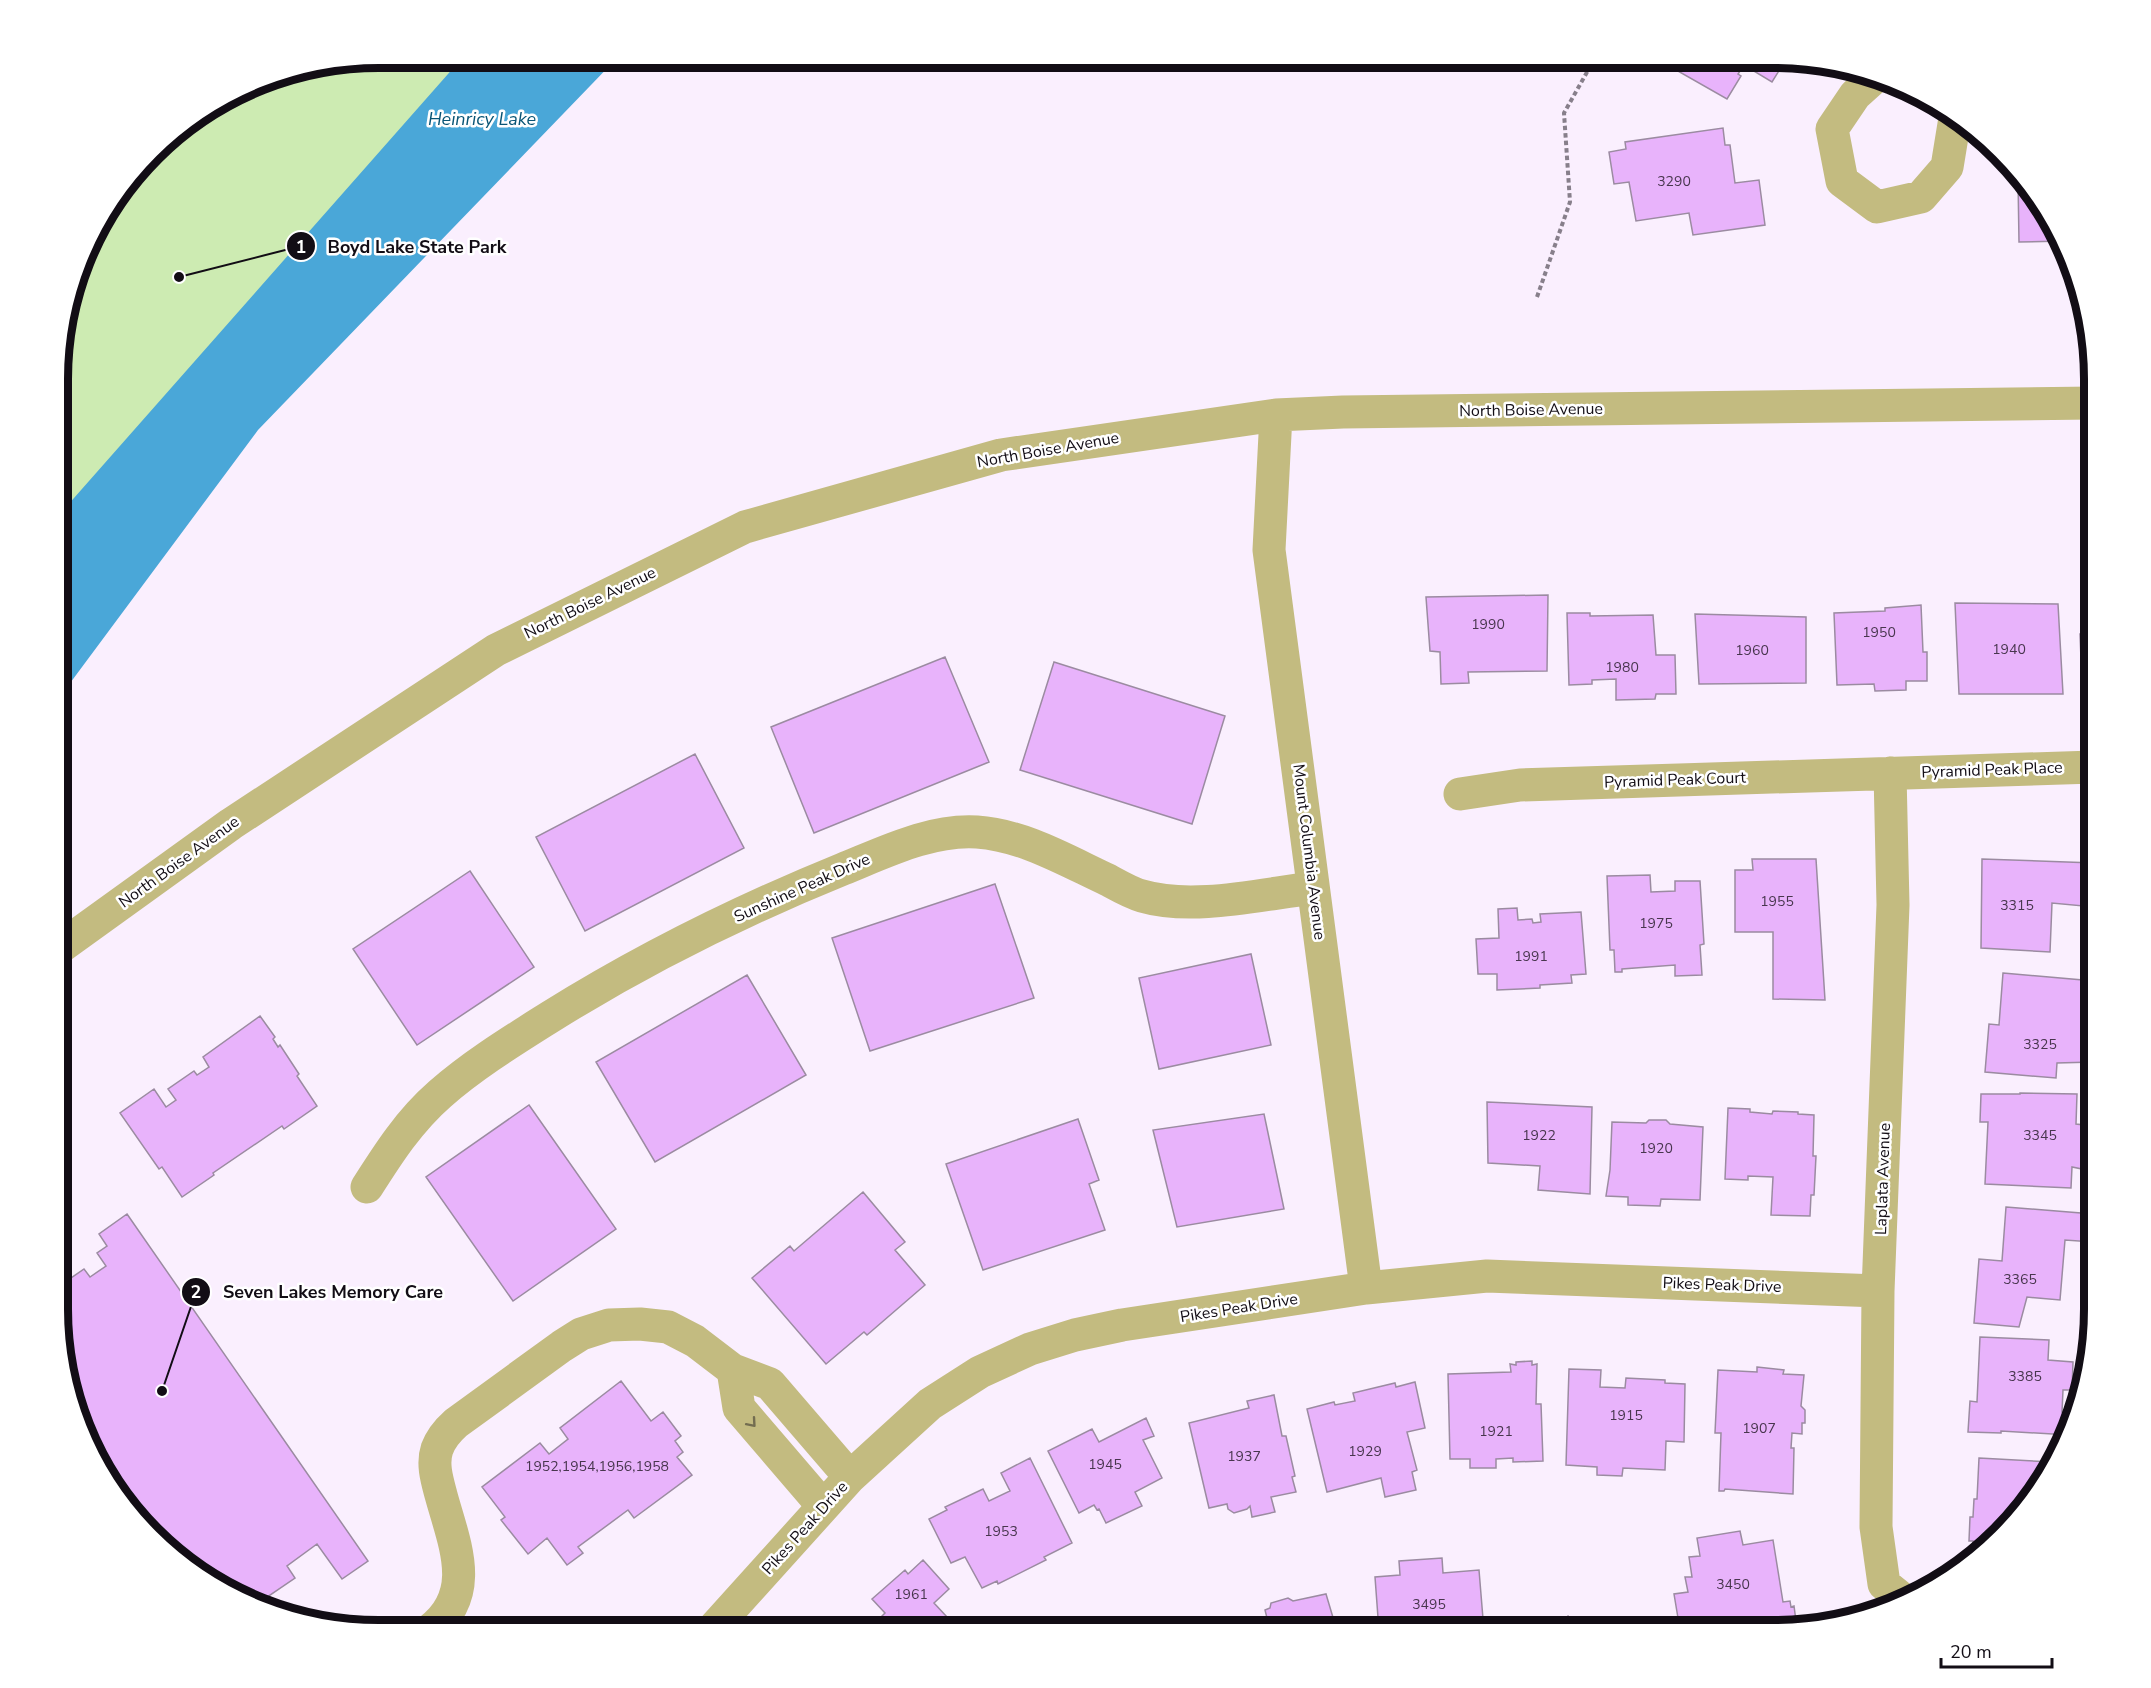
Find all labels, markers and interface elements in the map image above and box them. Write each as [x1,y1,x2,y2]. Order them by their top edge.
water label: Heinricy Lake [428,107,537,131]
house number: 3290 [1657,172,1691,191]
callout: Boyd Lake State Park [286,228,519,264]
text: 1 [296,235,306,259]
text: Boyd Lake State Park [328,235,507,259]
street label: North Boise Avenue [1459,398,1603,422]
street label: North Boise Avenue [975,427,1121,473]
street label: North Boise Avenue [521,562,659,644]
house number: 1990 [1471,615,1505,634]
house number: 1950 [1862,623,1896,642]
house number: 1940 [1992,640,2026,659]
house number: 1960 [1735,641,1769,660]
house number: 1980 [1605,658,1639,677]
street label: Pyramid Peak Place [1921,757,2063,783]
street label: Mount Columbia Avenue [1287,763,1331,941]
street label: Pyramid Peak Court [1604,767,1747,793]
street label: North Boise Avenue [114,811,244,913]
street label: Sunshine Peak Drive [730,848,874,928]
house number: 1955 [1760,892,1794,911]
house number: 3315 [2000,896,2034,915]
house number: 1975 [1639,914,1673,933]
house number: 1991 [1514,947,1548,966]
house number: 3325 [2023,1035,2057,1054]
street label: Laplata Avenue [1870,1122,1896,1236]
house number: 1922 [1522,1126,1556,1145]
house number: 3345 [2023,1126,2057,1145]
house number: 1920 [1639,1139,1673,1158]
house number: 3365 [2003,1270,2037,1289]
street label: Pikes Peak Drive [1662,1272,1782,1298]
callout: Seven Lakes Memory Care [181,1274,455,1310]
text: 2 [191,1280,201,1304]
text: Seven Lakes Memory Care [223,1280,443,1304]
street label: Pikes Peak Drive [1179,1288,1299,1328]
house number: 3385 [2008,1367,2042,1386]
house number: 1915 [1609,1406,1643,1425]
one-way arrow [745,1416,756,1427]
house number: 1907 [1742,1419,1776,1438]
house number: 1921 [1479,1422,1513,1441]
house number: 1929 [1348,1442,1382,1461]
house number: 1937 [1227,1447,1261,1466]
house number: 1945 [1088,1455,1122,1474]
house number: 1952,1954,1956,1958 [525,1457,669,1476]
street label: Pikes Peak Drive [757,1477,853,1579]
house number: 1953 [984,1522,1018,1541]
house number: 3450 [1716,1575,1750,1594]
house number: 1961 [894,1585,928,1604]
house number: 3495 [1412,1595,1446,1614]
scale bar [1941,1631,2052,1669]
text: 20 m [1950,1640,1992,1664]

